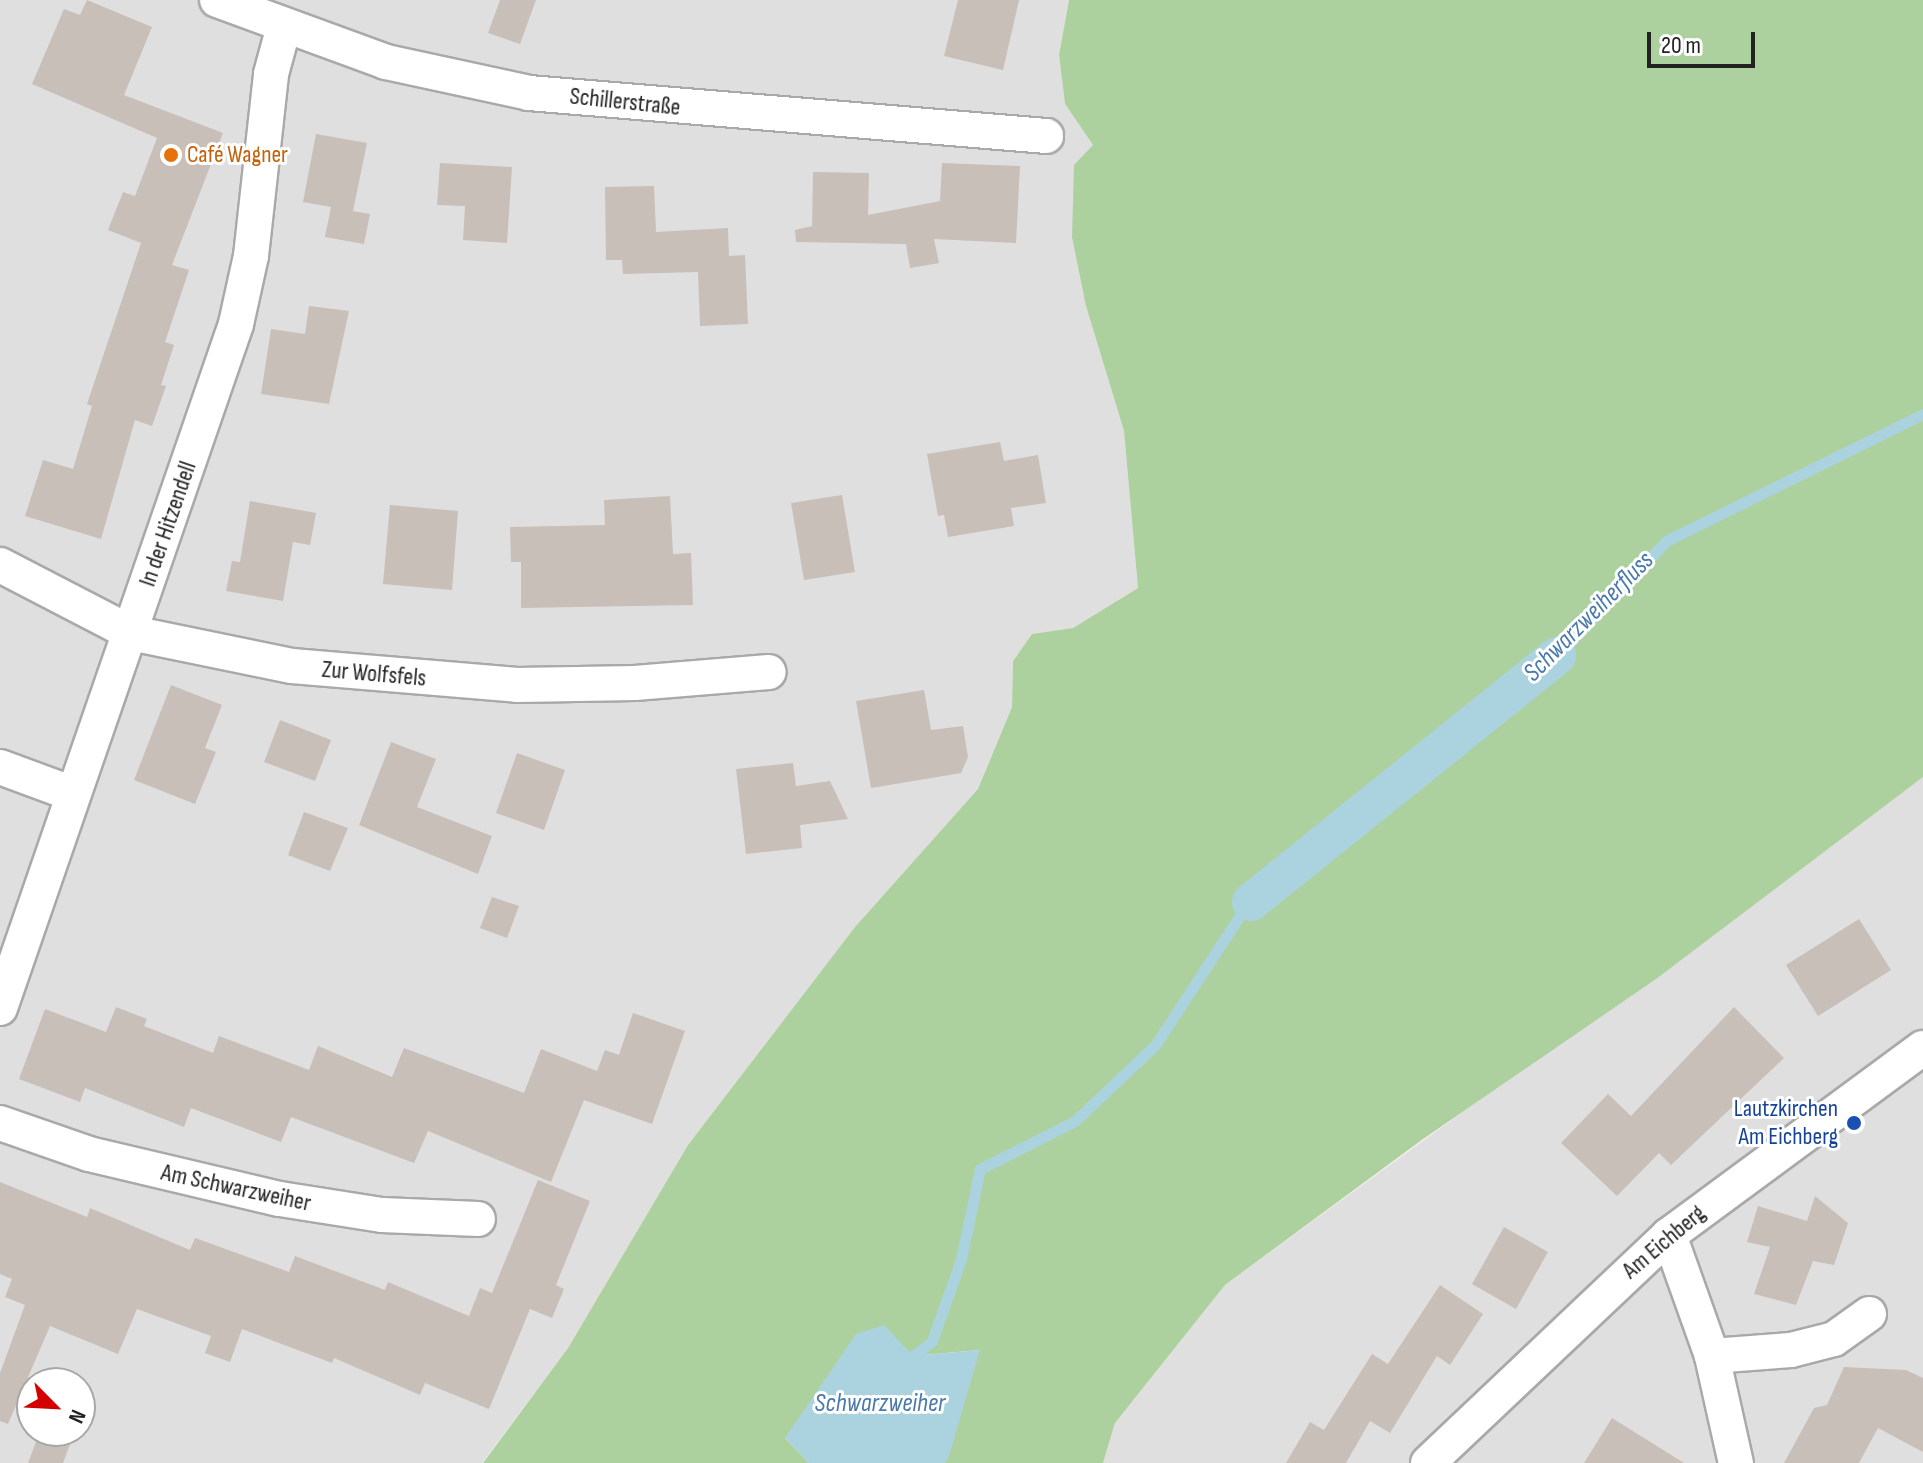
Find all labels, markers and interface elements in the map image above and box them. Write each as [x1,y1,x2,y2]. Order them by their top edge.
scale bar [1651,16,1759,66]
text: 20 m [1661,31,1701,60]
street label: Schillerstraße [568,82,682,122]
place label: Café Wagner [187,141,288,169]
marker: Café Wagner [162,146,180,164]
street label: In der Hitzendell [133,458,203,590]
water label: Schwarzweiherfluss [1517,545,1661,689]
street label: Zur Wolfsfels [321,655,427,693]
place label: Lautzkirchen Am Eichberg [1734,1095,1838,1151]
marker: Lautzkirchen Am Eichberg [1845,1114,1863,1132]
street label: Am Schwarzweiher [159,1158,313,1218]
street label: Am Eichberg [1617,1199,1711,1285]
north arrow [16,1367,96,1447]
water label: Schwarzweiher [815,1388,945,1420]
text: N [62,1405,91,1427]

